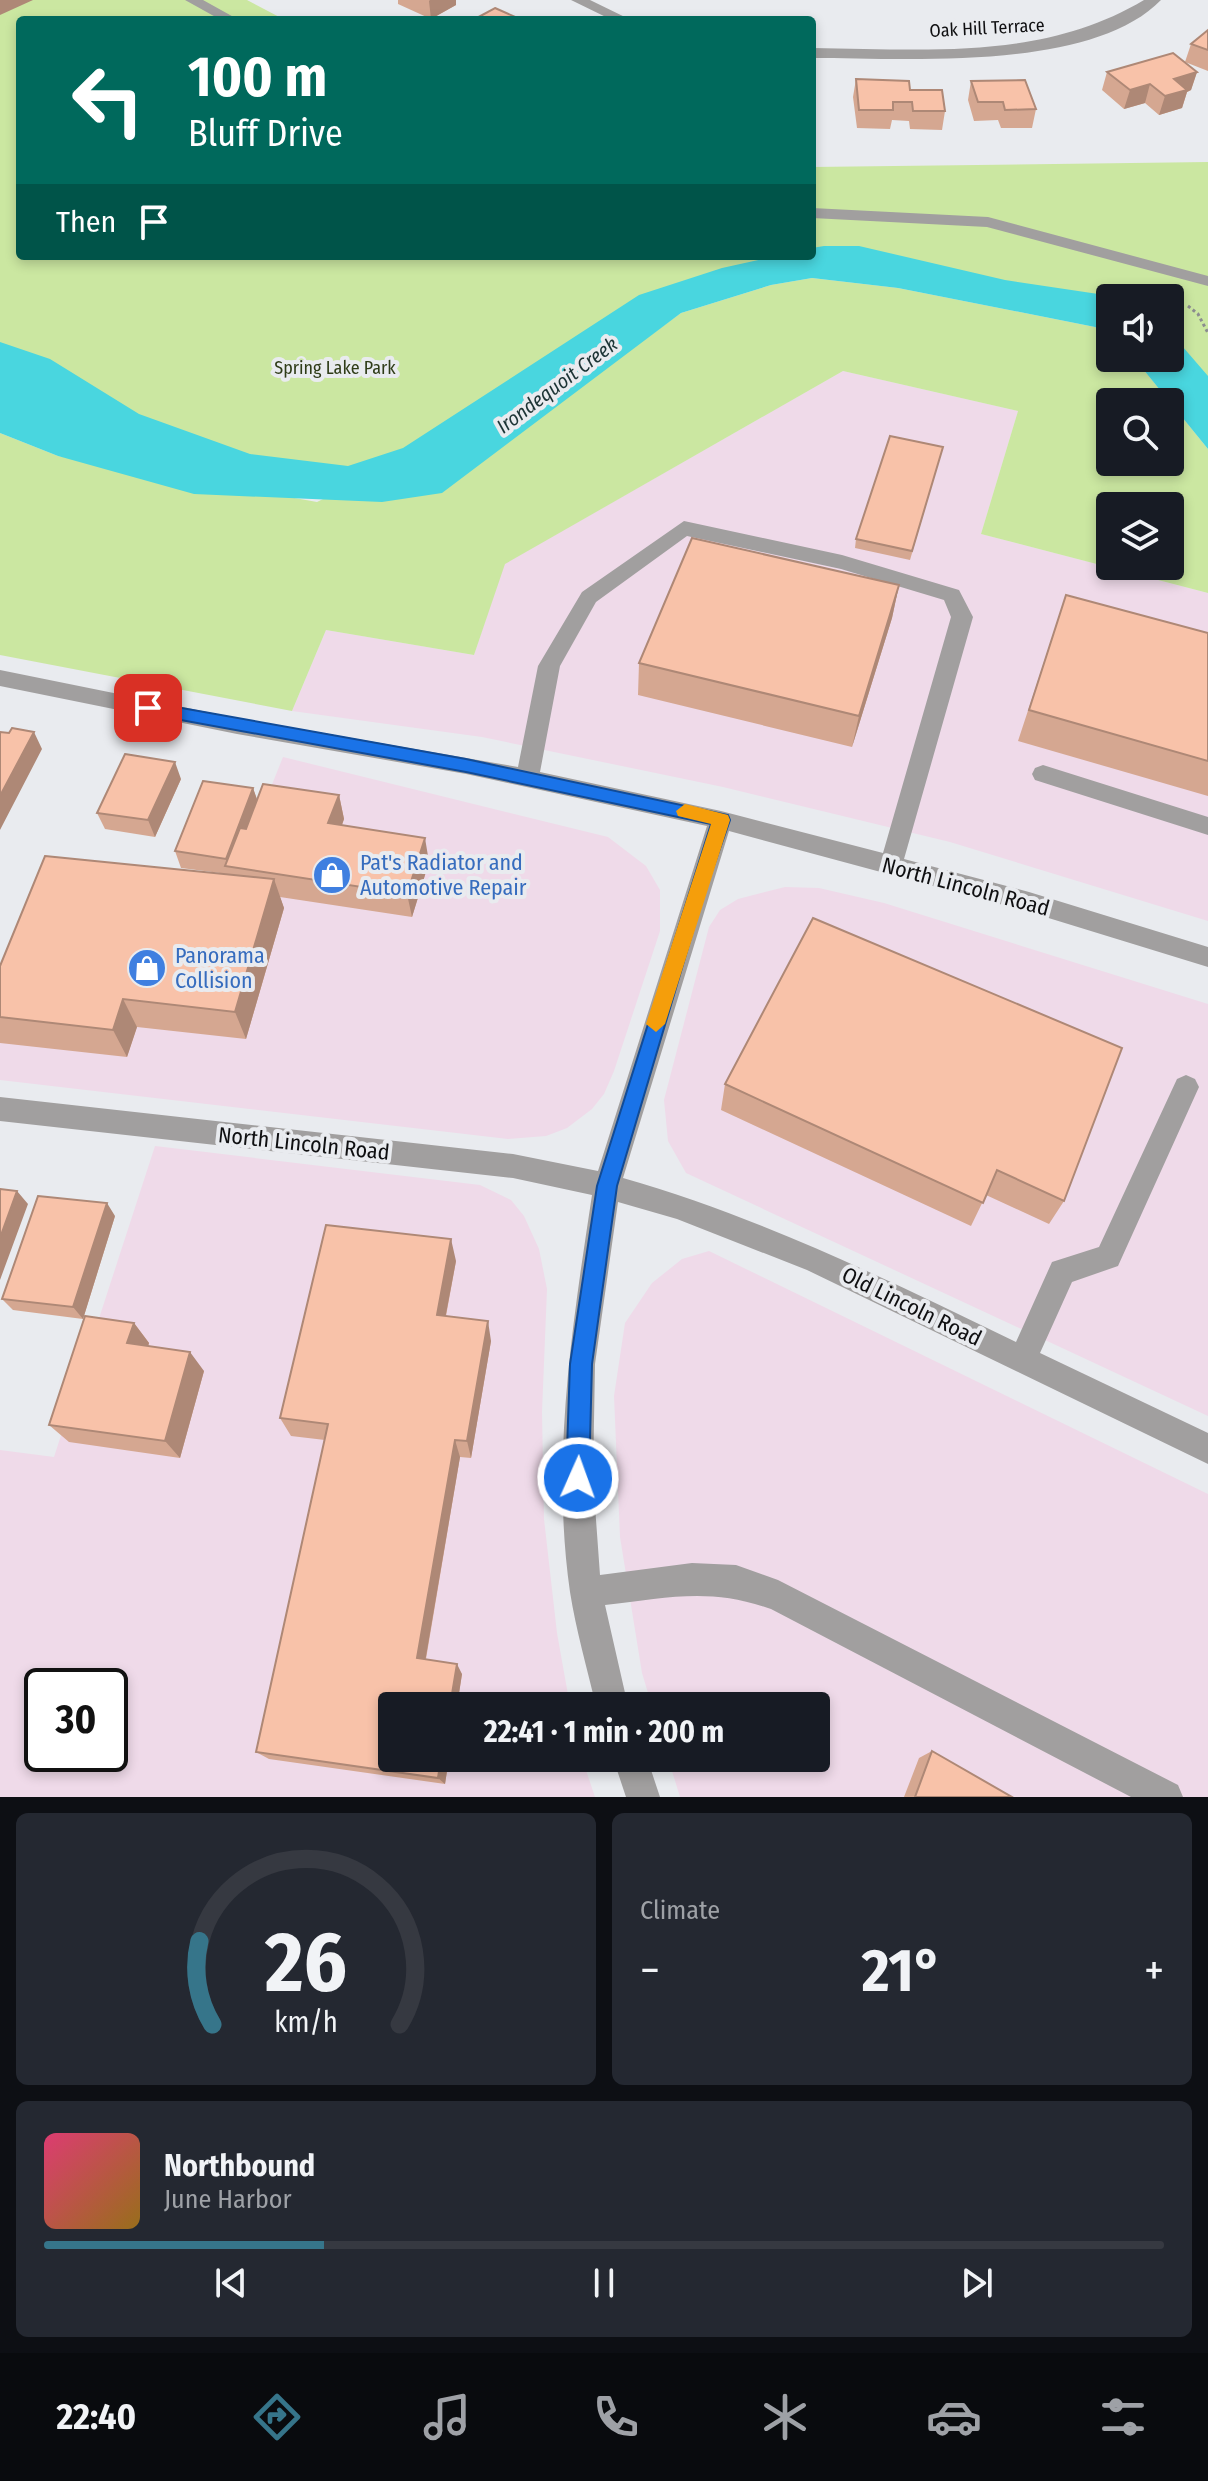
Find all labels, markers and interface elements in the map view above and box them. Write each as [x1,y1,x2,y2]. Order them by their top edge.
street label: Oak Hill Terrace [929,14,1045,42]
text: 100 m [188,44,327,111]
icon: left [56,48,160,152]
text: Bluff Drive [188,112,343,156]
icon: arrive [132,200,176,244]
text: Then [56,204,116,240]
map controls [1096,284,1184,580]
button: sound [1096,284,1184,372]
water label: Irondequoit Creek [492,332,622,438]
park label: Spring Lake Park [274,357,396,379]
button: search [1096,388,1184,476]
button: layers [1096,492,1184,580]
pin [114,674,182,742]
icon: arrive [126,686,170,730]
place label: Pat's Radiator and Automotive Repair [360,849,527,901]
street label: North Lincoln Road [879,851,1053,922]
shop icon: Pat's Radiator and Automotive Repair [311,854,353,896]
place label: Panorama Collision [175,942,265,994]
shop icon: Panorama Collision [126,947,168,989]
street label: North Lincoln Road [217,1121,391,1166]
street label: Old Lincoln Road [838,1261,986,1352]
position arrow [536,1436,620,1520]
speed limit sign: 30 [24,1668,128,1772]
text: 22:41 · 1 min · 200 m [484,1714,724,1750]
text: Climate [640,1895,720,1926]
text: 26 [264,1913,347,2013]
text: 21° [862,1935,942,2007]
text: − [640,1944,660,1997]
text: + [1144,1944,1164,1997]
text: km/h [274,2005,338,2040]
text: Northbound [164,2148,315,2184]
text: June Harbor [164,2184,292,2215]
icon: previous [209,2261,253,2305]
icon: pause [582,2261,626,2305]
icon: next [955,2261,999,2305]
icon: directions [249,2389,305,2445]
icon: music [419,2389,475,2445]
icon: phone [588,2389,644,2445]
icon: climate [757,2389,813,2445]
icon: car [926,2389,982,2445]
icon: filters [1095,2389,1151,2445]
text: 22:40 [57,2395,136,2439]

